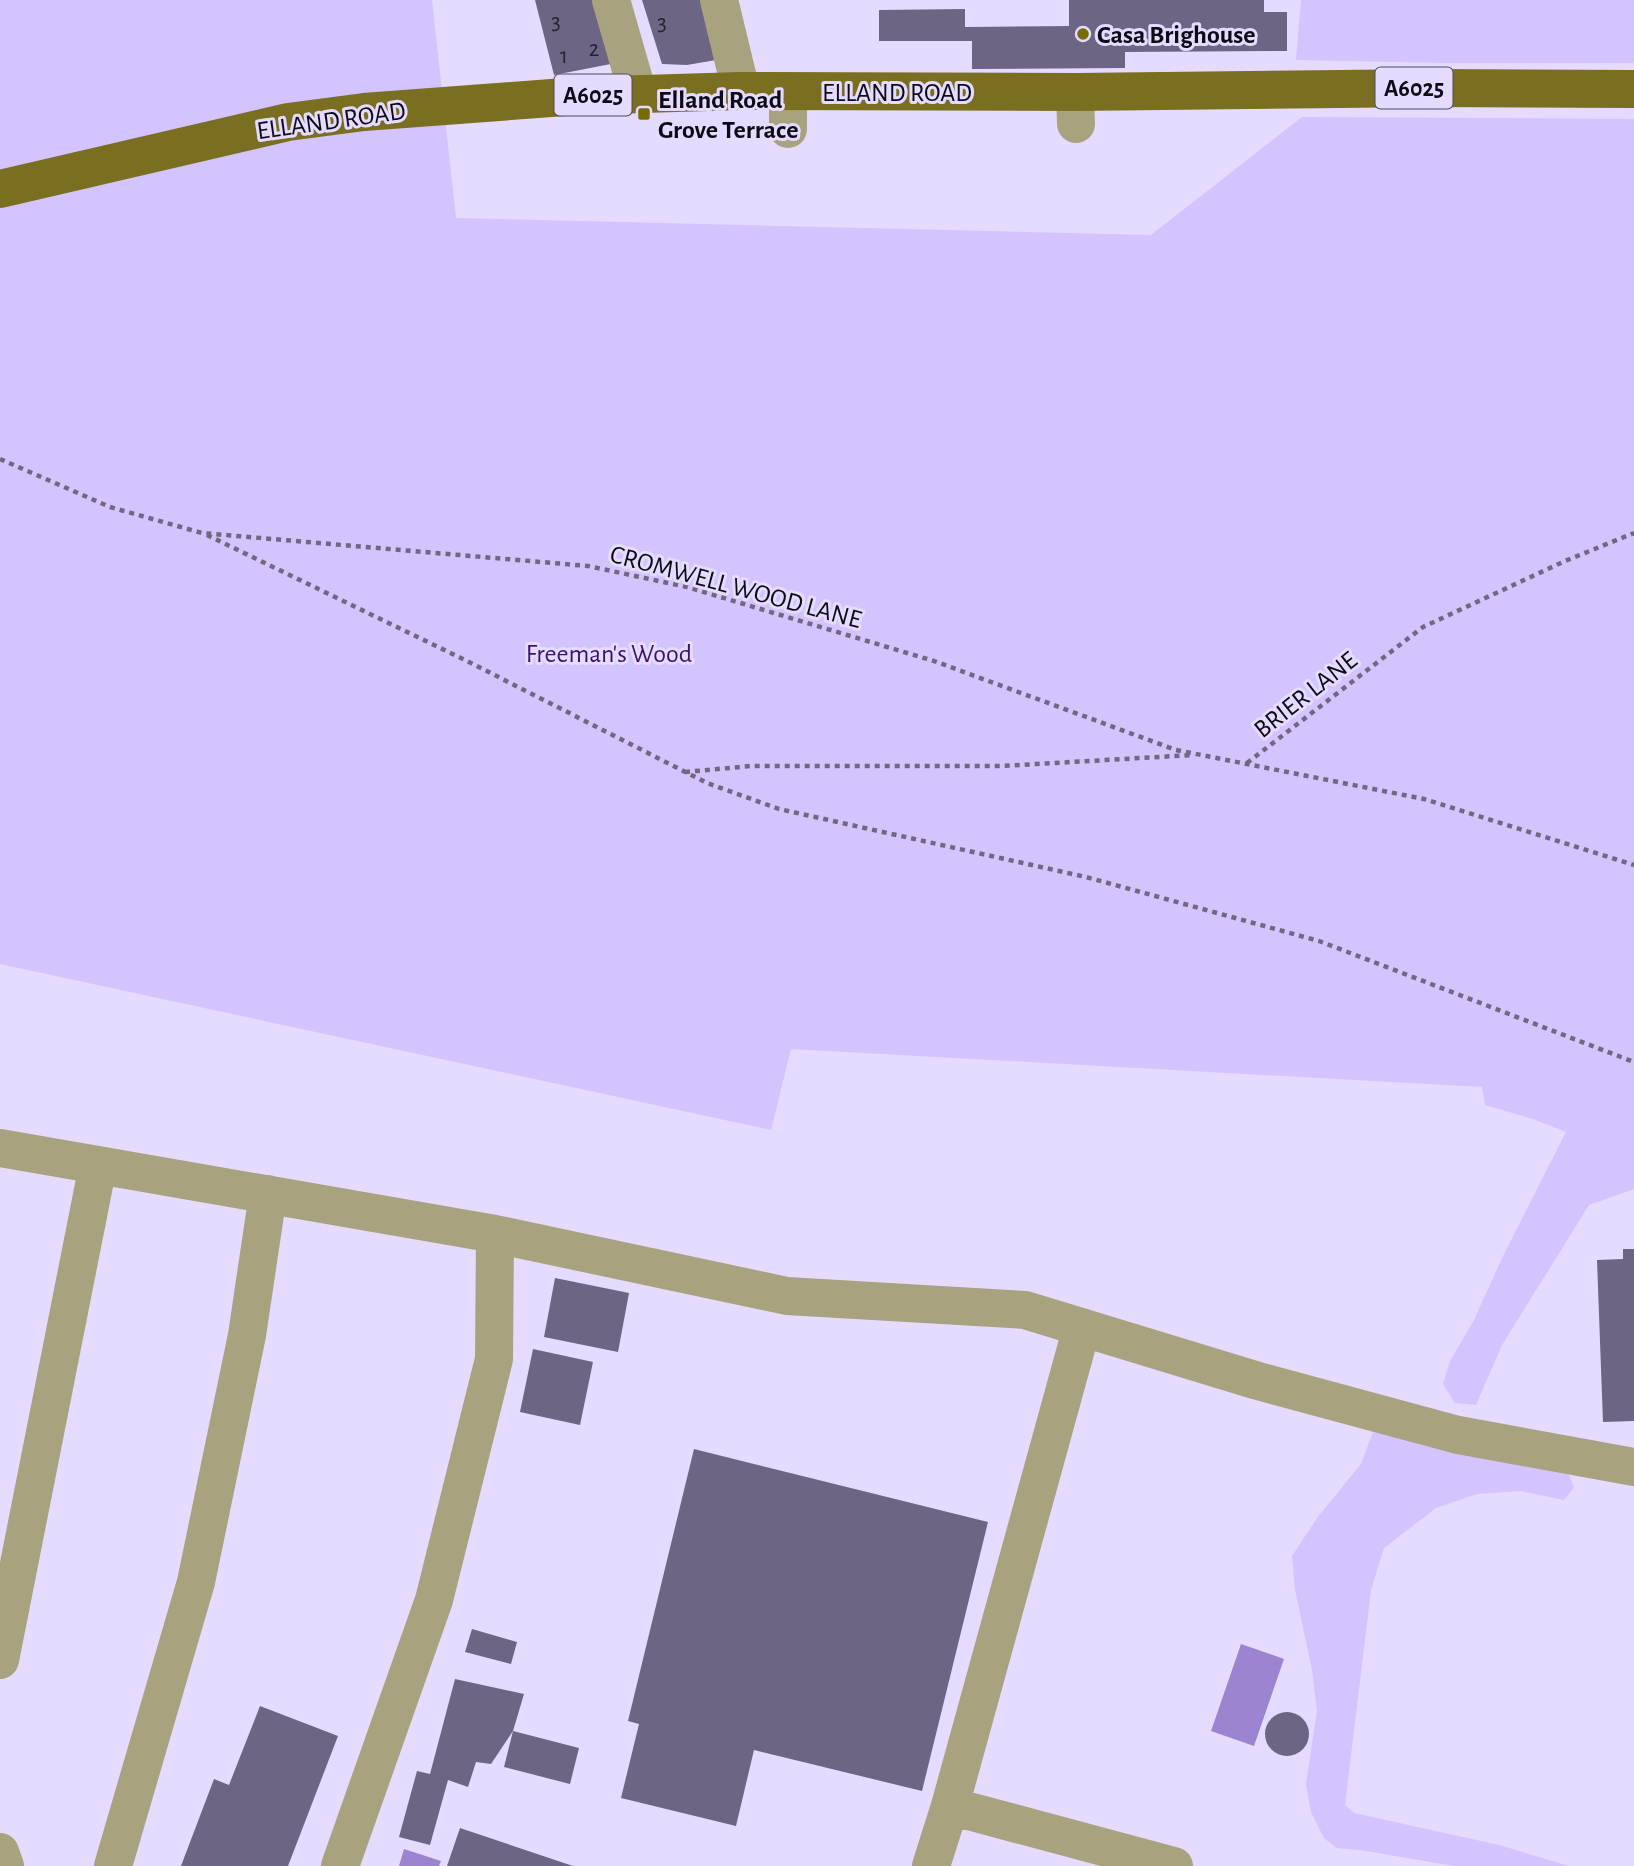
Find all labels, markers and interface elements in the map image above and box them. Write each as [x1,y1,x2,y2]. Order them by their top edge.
house number: 3 [551,11,561,34]
house number: 3 [657,12,667,35]
place label: Casa Brighouse [1097,22,1256,48]
marker: Casa Brighouse [1075,26,1091,42]
house number: 2 [589,38,599,61]
house number: 1 [560,45,568,68]
road number: A6025 [1376,68,1452,108]
road number: A6025 [554,74,632,116]
street label: ELLAND ROAD [822,80,972,106]
place label: Elland Road Grove Terrace [658,87,798,143]
street label: ELLAND ROAD [255,98,407,144]
marker: Elland Road Grove Terrace [636,106,652,122]
street label: CROMWELL WOOD LANE [607,541,864,633]
park label: Freeman's Wood [526,641,692,667]
street label: BRIER LANE [1249,647,1362,743]

